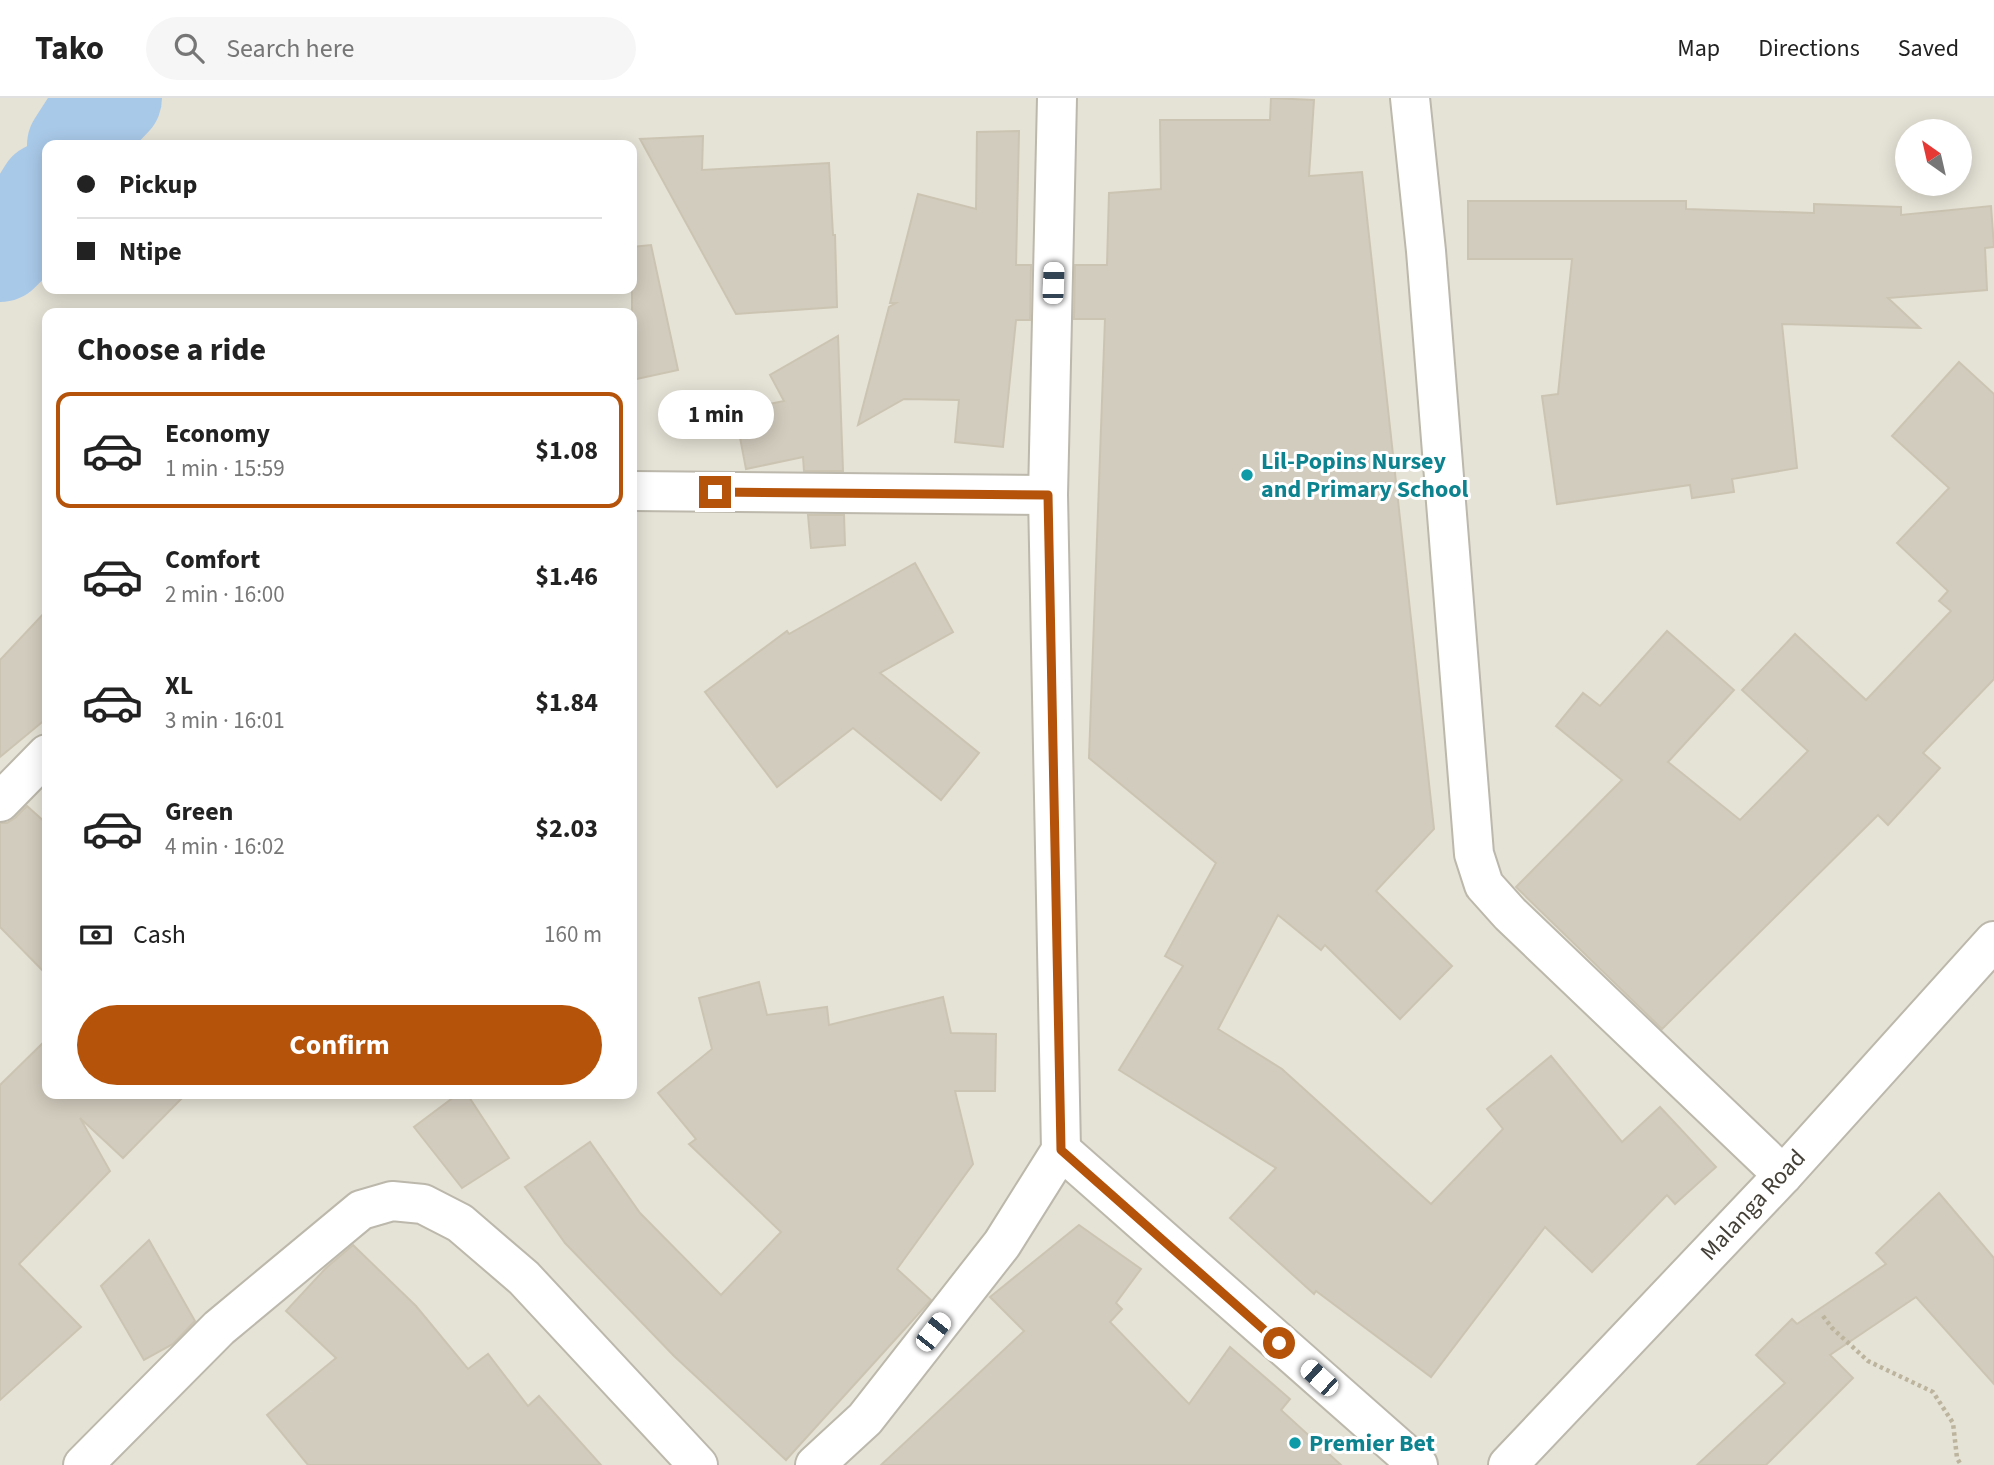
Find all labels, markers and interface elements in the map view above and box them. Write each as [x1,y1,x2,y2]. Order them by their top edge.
search box [146,17,636,80]
text: Tako [35,25,104,72]
icon: search [170,29,208,67]
text: Search here [226,30,354,67]
text: Map [1677,31,1720,66]
text: Directions [1758,31,1860,66]
text: Saved [1898,31,1959,66]
north arrow [1895,119,1972,196]
map controls [1895,119,1972,196]
text: Pickup [119,166,197,203]
text: Ntipe [119,233,182,270]
car [1042,262,1065,304]
text: Choose a ride [77,327,266,373]
callout: 1 min [657,390,773,440]
text: 1 min [688,398,744,431]
text: Economy [165,415,270,452]
icon: car [81,419,144,482]
text: $1.08 [535,432,598,469]
place label: Lil-Popins Nursey and Primary School [1261,444,1469,507]
text: 1 min · 15:59 [165,452,285,485]
marker: Lil-Popins Nursey and Primary School [1239,467,1255,483]
route end [699,476,731,508]
text: Comfort [165,541,260,578]
icon: car [81,545,144,608]
text: $1.46 [535,558,598,595]
text: 2 min · 16:00 [165,578,285,611]
text: XL [165,667,193,704]
icon: car [81,671,144,734]
text: $1.84 [535,684,598,721]
text: 3 min · 16:01 [165,704,285,737]
text: Green [165,793,233,830]
icon: car [81,797,144,860]
text: $2.03 [535,810,598,847]
text: 4 min · 16:02 [165,830,285,863]
icon: cash [77,916,115,954]
text: Cash [133,916,186,953]
text: 160 m [544,918,602,951]
button: Confirm [77,1005,602,1085]
street label: Malanga Road [1692,1142,1814,1268]
car [912,1309,955,1355]
route start [1263,1327,1295,1359]
car [1297,1356,1342,1400]
place label: Premier Bet [1309,1426,1435,1461]
marker: Premier Bet [1287,1435,1303,1451]

